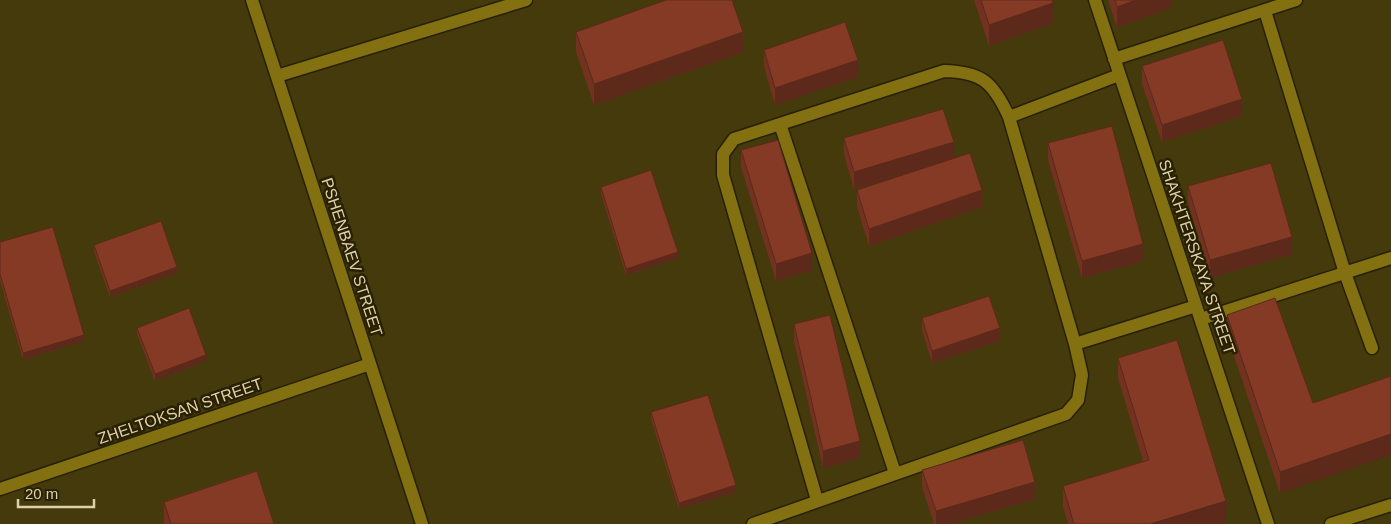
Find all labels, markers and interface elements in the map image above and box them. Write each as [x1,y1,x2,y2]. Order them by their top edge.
street label: SHAKHTERSKAYA STREET [1156,157,1238,357]
street label: PSHENBAEV STREET [318,176,386,338]
street label: ZHELTOKSAN STREET [96,375,265,447]
scale bar [18,476,94,508]
text: 20 m [25,485,58,502]

